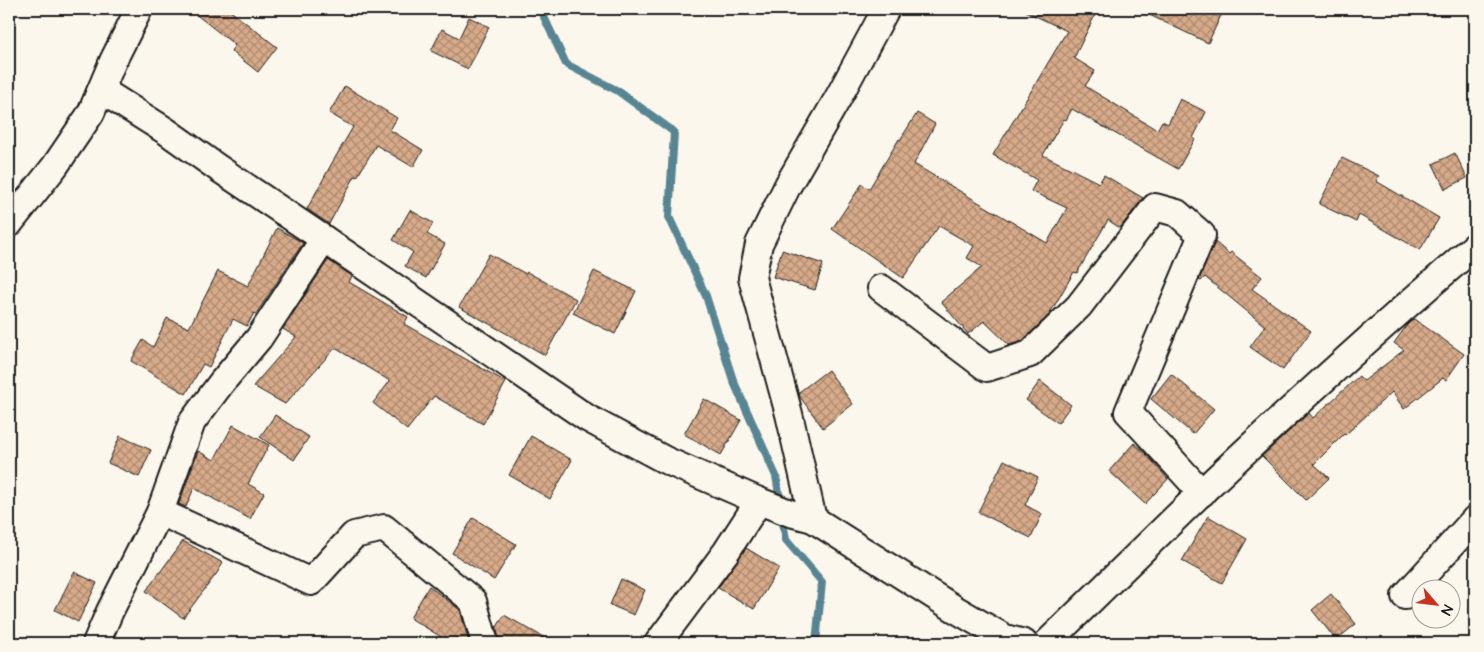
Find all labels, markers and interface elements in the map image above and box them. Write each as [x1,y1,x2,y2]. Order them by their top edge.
north arrow [1412,580,1462,630]
text: N [1436,601,1457,618]

